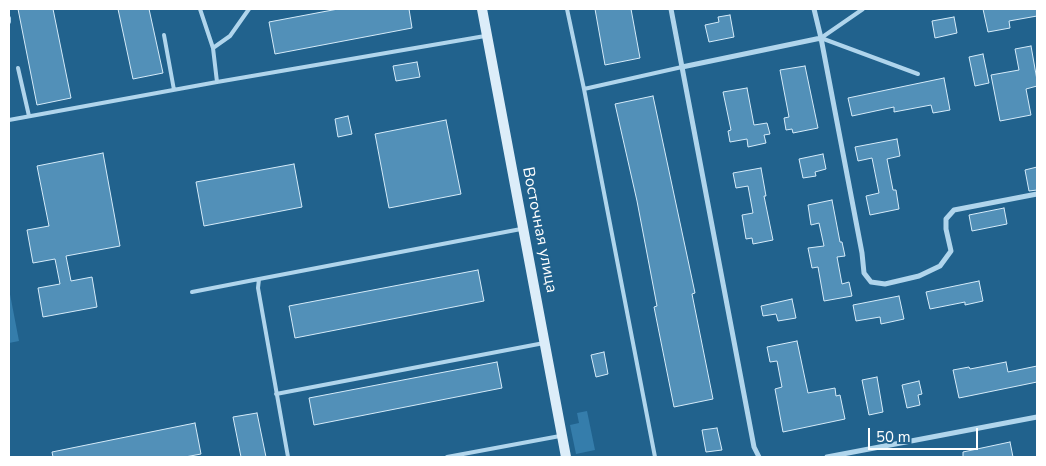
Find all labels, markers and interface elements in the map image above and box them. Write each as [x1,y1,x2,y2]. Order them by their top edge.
street label: Восточная улица [517,165,561,295]
scale bar [871,418,981,450]
text: 50 m [876,427,911,447]

